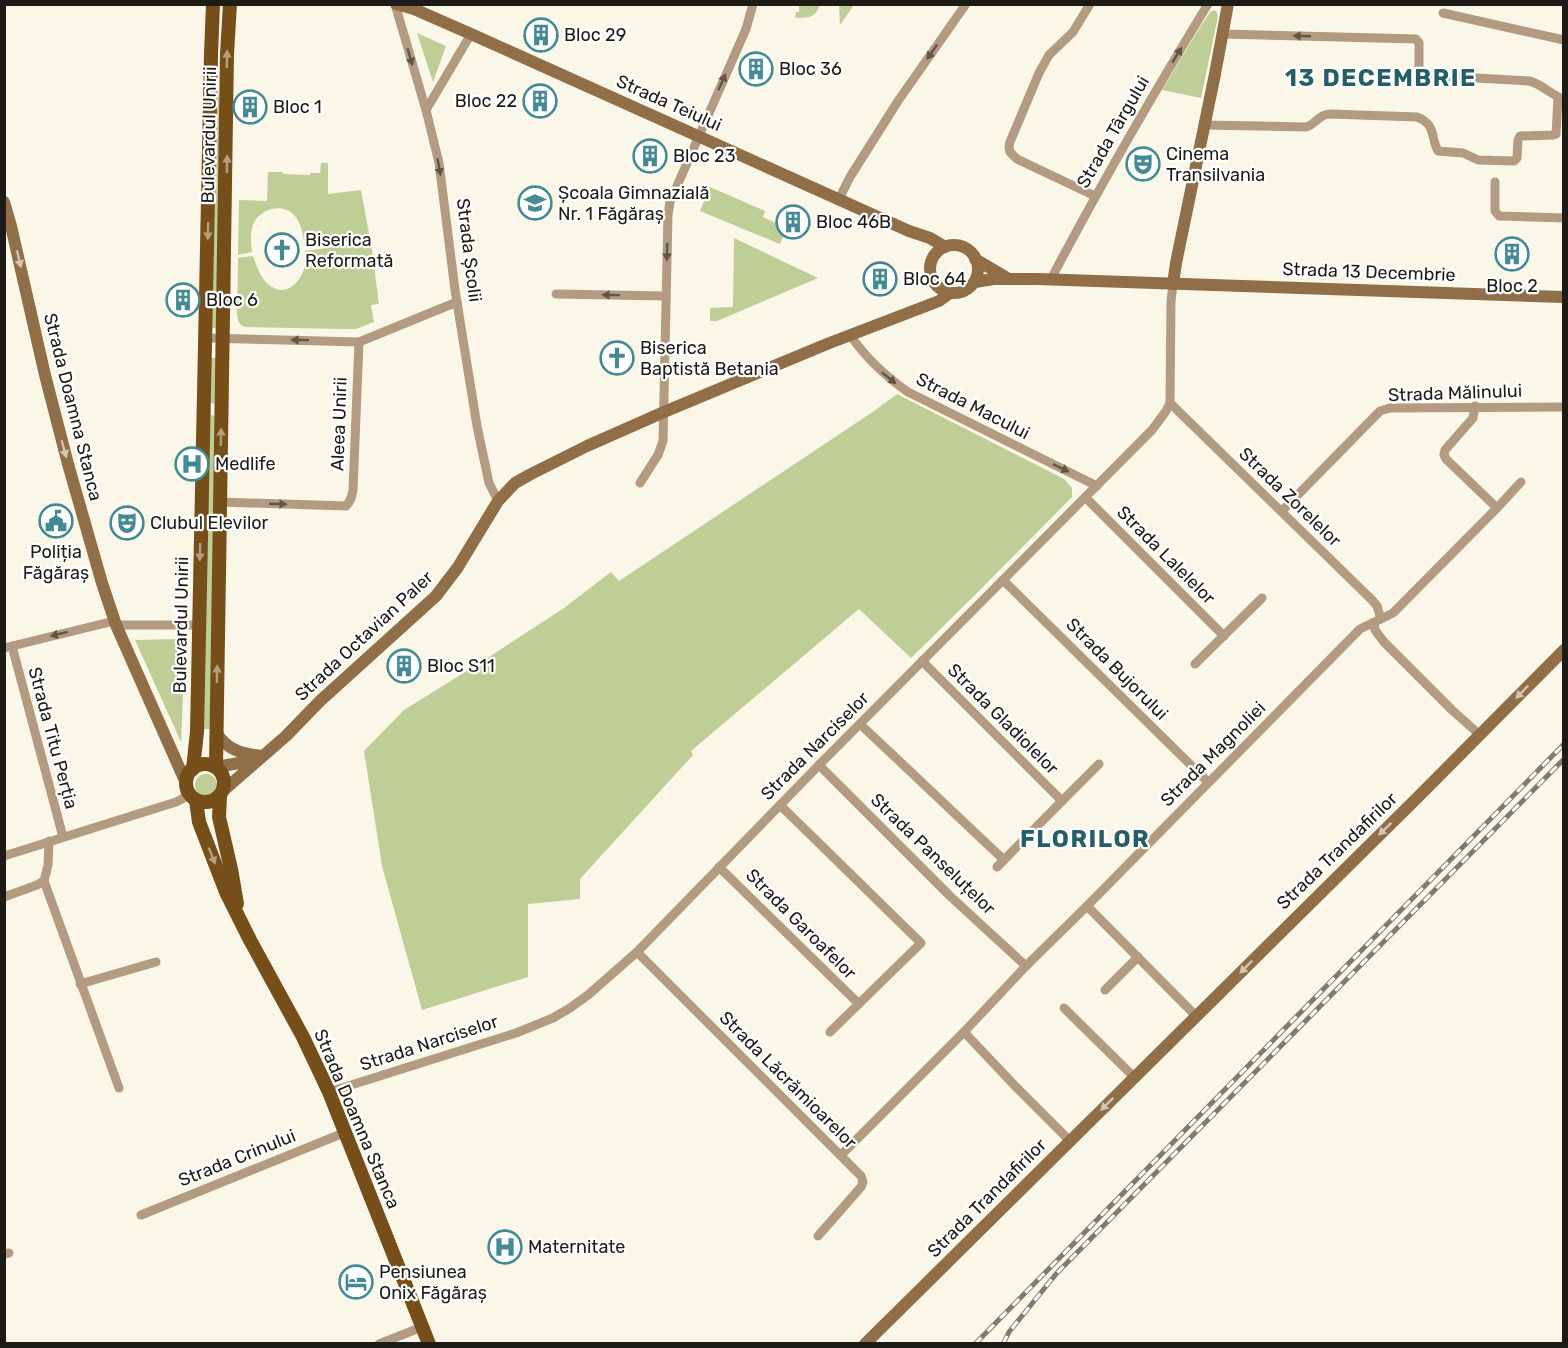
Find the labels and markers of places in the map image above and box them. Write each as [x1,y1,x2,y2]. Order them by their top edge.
building icon: Bloc 29 [523,17,559,53]
place label: Bloc 29 [564,24,626,46]
building icon: Bloc 36 [738,51,774,87]
place label: Bloc 36 [779,58,842,80]
building icon: Bloc 22 [522,83,558,119]
building icon: Bloc 1 [232,89,268,125]
place label: Bloc 22 [455,90,517,112]
place label: Bloc 1 [273,96,322,118]
building icon: Bloc 23 [632,138,668,174]
place label: Cinema Transilvania [1166,143,1265,186]
place label: Bloc 23 [673,145,735,167]
theatre icon: Cinema Transilvania [1125,146,1161,182]
place label: Școala Gimnazială Nr. 1 Făgăraș [558,182,709,225]
school or university icon: Școala Gimnazială Nr. 1 Făgăraș [517,185,553,221]
building icon: Bloc 46B [775,204,811,240]
place label: Bloc 46B [816,211,891,233]
place label: Biserica Reformată [305,229,393,272]
church icon: Biserica Reformată [264,232,300,268]
building icon: Bloc 2 [1494,236,1530,272]
building icon: Bloc 64 [862,261,898,297]
place label: Bloc 64 [903,268,966,290]
place label: Bloc 2 [1486,275,1538,297]
building icon: Bloc 6 [165,282,201,318]
place label: Bloc 6 [206,289,258,311]
place label: Biserica Baptistă Betania [640,337,779,380]
church icon: Biserica Baptistă Betania [599,340,635,376]
hospital icon: Medlife [174,446,210,482]
place label: Medlife [215,453,276,475]
public building icon: Poliția Făgăraș [38,503,74,539]
theatre icon: Clubul Elevilor [109,505,145,541]
place label: Clubul Elevilor [150,512,269,534]
place label: Poliția Făgăraș [23,541,89,584]
building icon: Bloc S11 [386,648,422,684]
place label: Bloc S11 [427,655,495,677]
hospital icon: Maternitate [487,1229,523,1265]
place label: Maternitate [528,1236,625,1258]
place label: Pensiunea Onix Făgăraș [379,1261,487,1304]
hotel icon: Pensiunea Onix Făgăraș [338,1264,374,1300]

